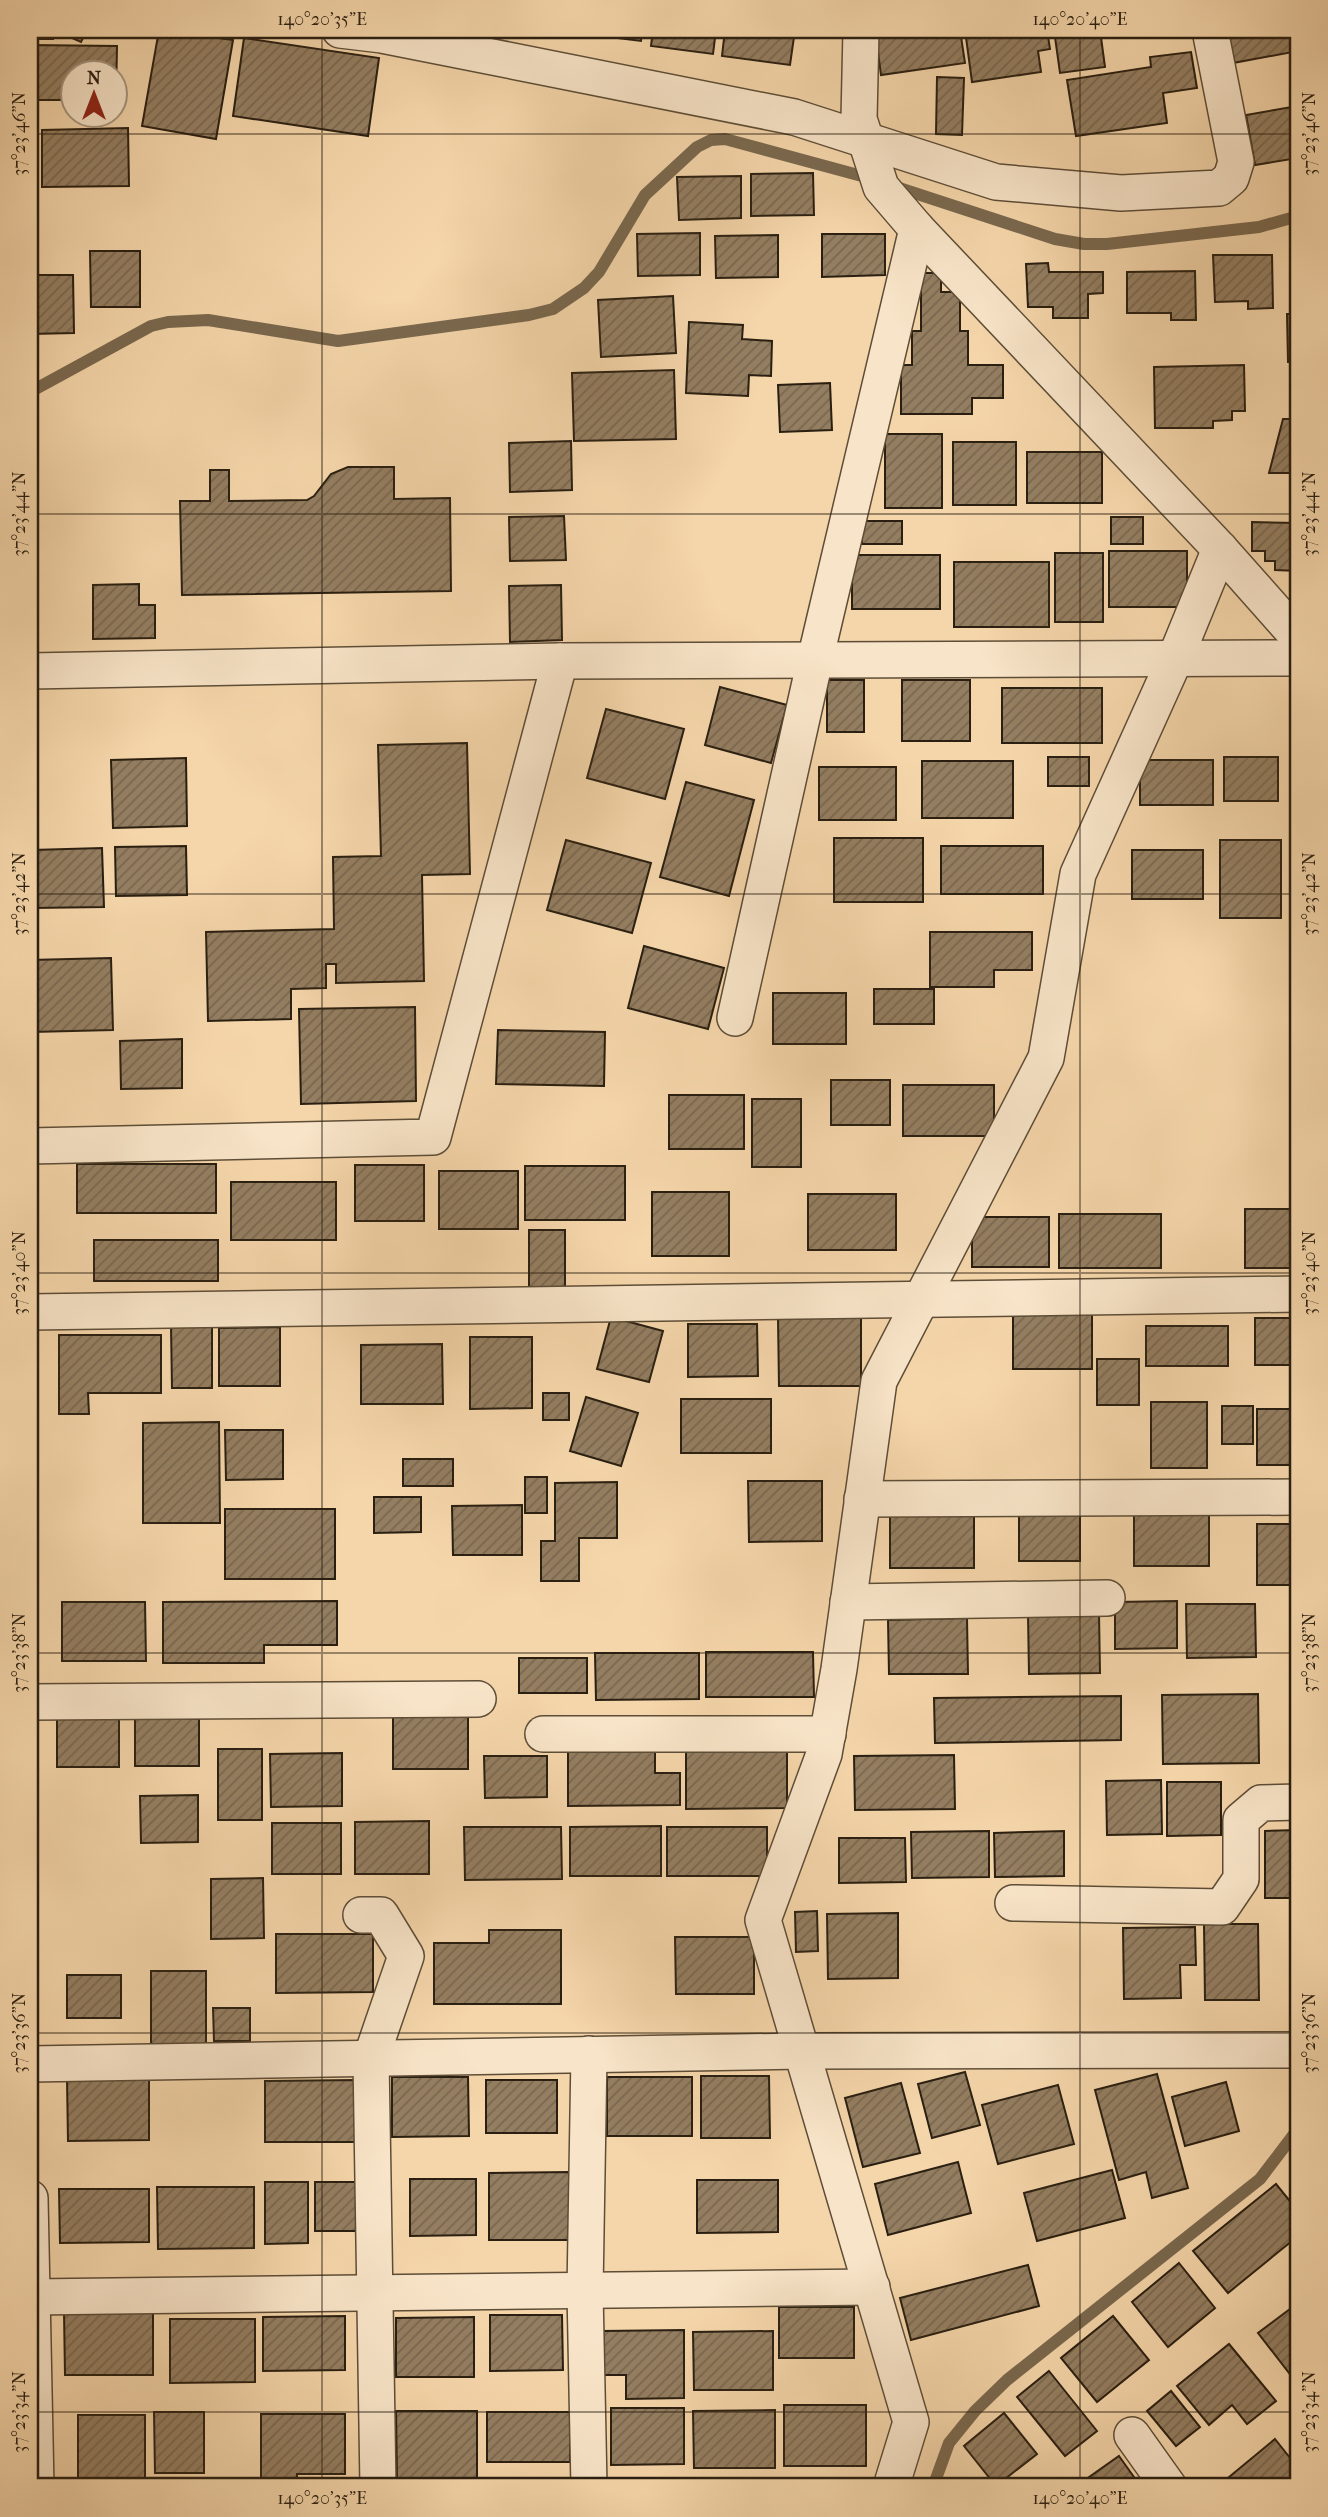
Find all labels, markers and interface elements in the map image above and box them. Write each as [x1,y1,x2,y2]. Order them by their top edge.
text: 140°20'35"E [277,9,367,30]
text: 140°20'40"E [1032,9,1128,30]
north arrow [60,60,130,130]
text: N [87,67,102,89]
text: 37°23'46"N [9,92,30,176]
text: 37°23'46"N [1299,92,1320,176]
text: 37°23'44"N [9,471,30,557]
text: 37°23'44"N [1299,471,1320,557]
text: 37°23'42"N [9,852,30,936]
text: 37°23'42"N [1299,852,1320,936]
text: 37°23'40"N [9,1230,30,1315]
text: 37°23'40"N [1299,1230,1320,1315]
text: 37°23'38"N [9,1613,30,1693]
text: 37°23'38"N [1299,1613,1320,1693]
text: 37°23'36"N [9,1992,30,2073]
text: 37°23'36"N [1299,1992,1320,2073]
text: 37°23'34"N [9,2371,30,2453]
text: 37°23'34"N [1299,2371,1320,2453]
text: 140°20'35"E [277,2488,367,2509]
text: 140°20'40"E [1032,2488,1128,2509]

